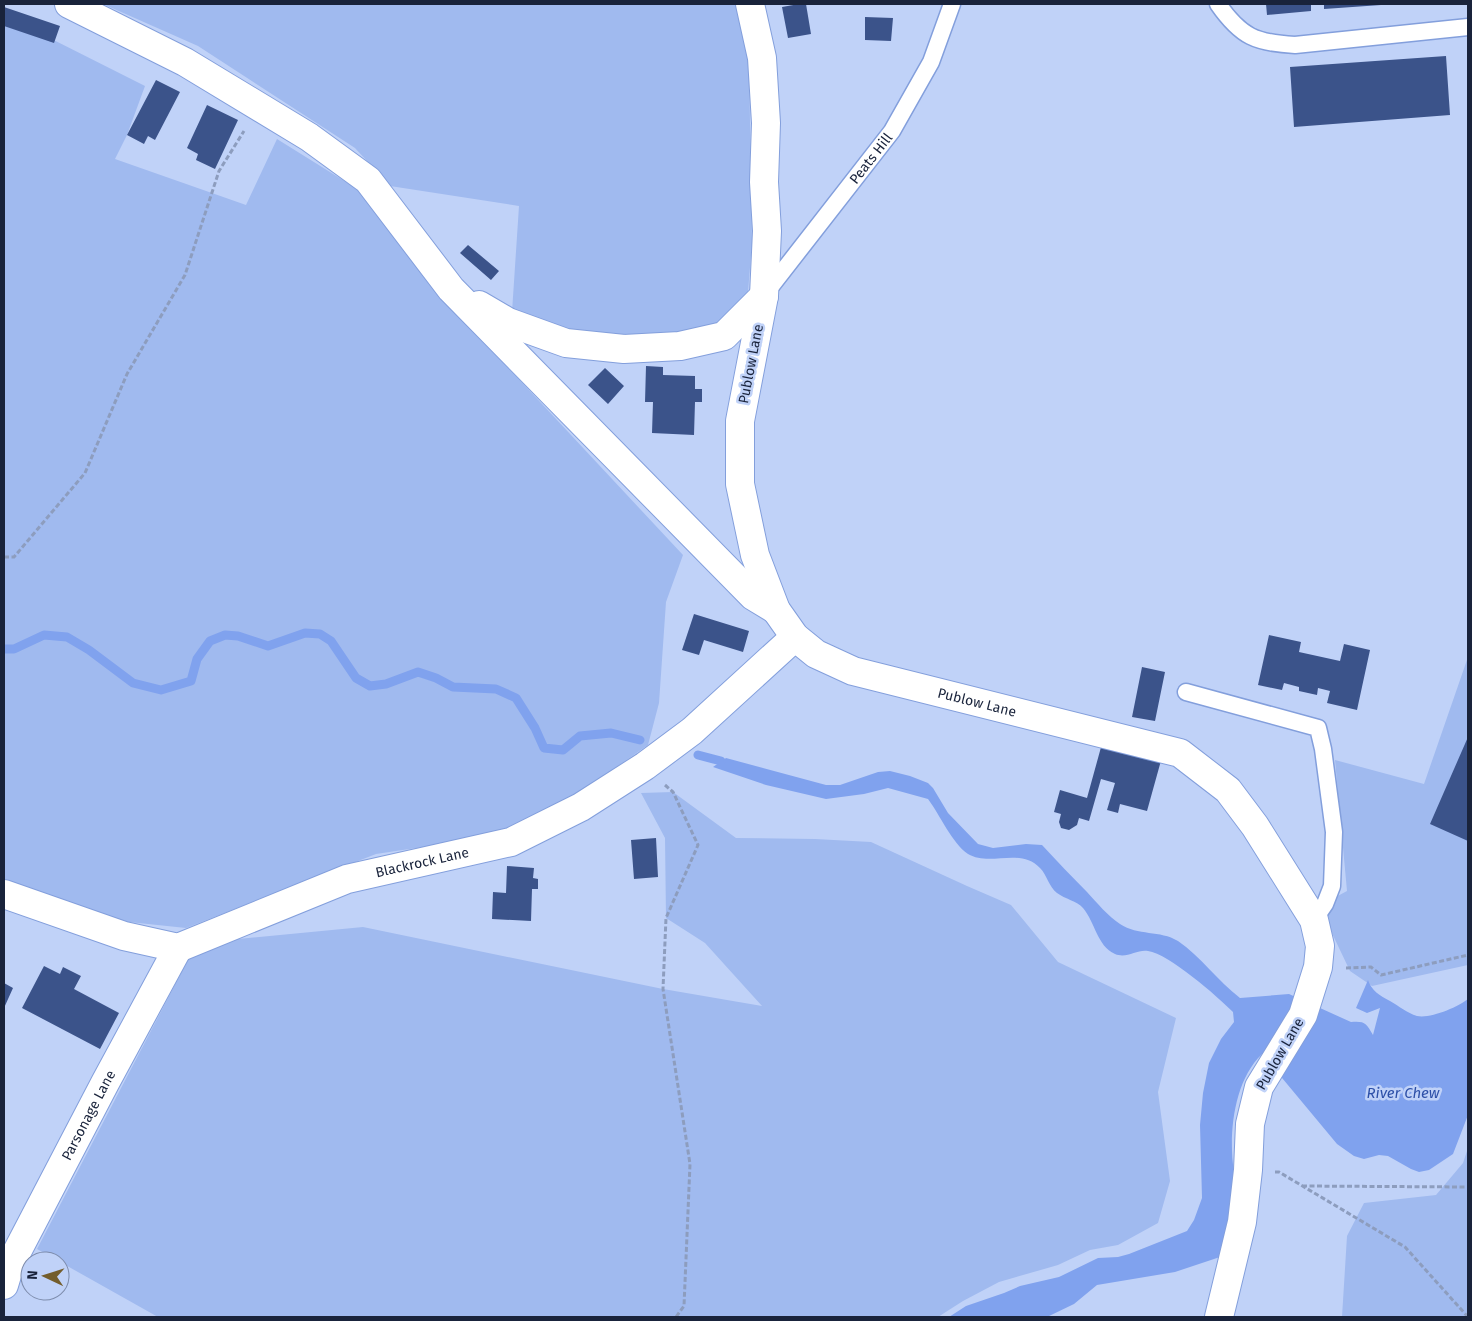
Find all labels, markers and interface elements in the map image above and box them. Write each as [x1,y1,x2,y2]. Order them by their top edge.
street label: Peats Hill [846,129,896,187]
street label: Publow Lane [735,323,767,405]
street label: Publow Lane [936,684,1018,720]
street label: Blackrock Lane [374,843,470,881]
street label: Publow Lane [1253,1015,1307,1093]
street label: Parsonage Lane [58,1067,119,1163]
water label: River Chew [1366,1084,1440,1102]
north arrow [20,1251,70,1301]
text: N [24,1270,41,1280]

